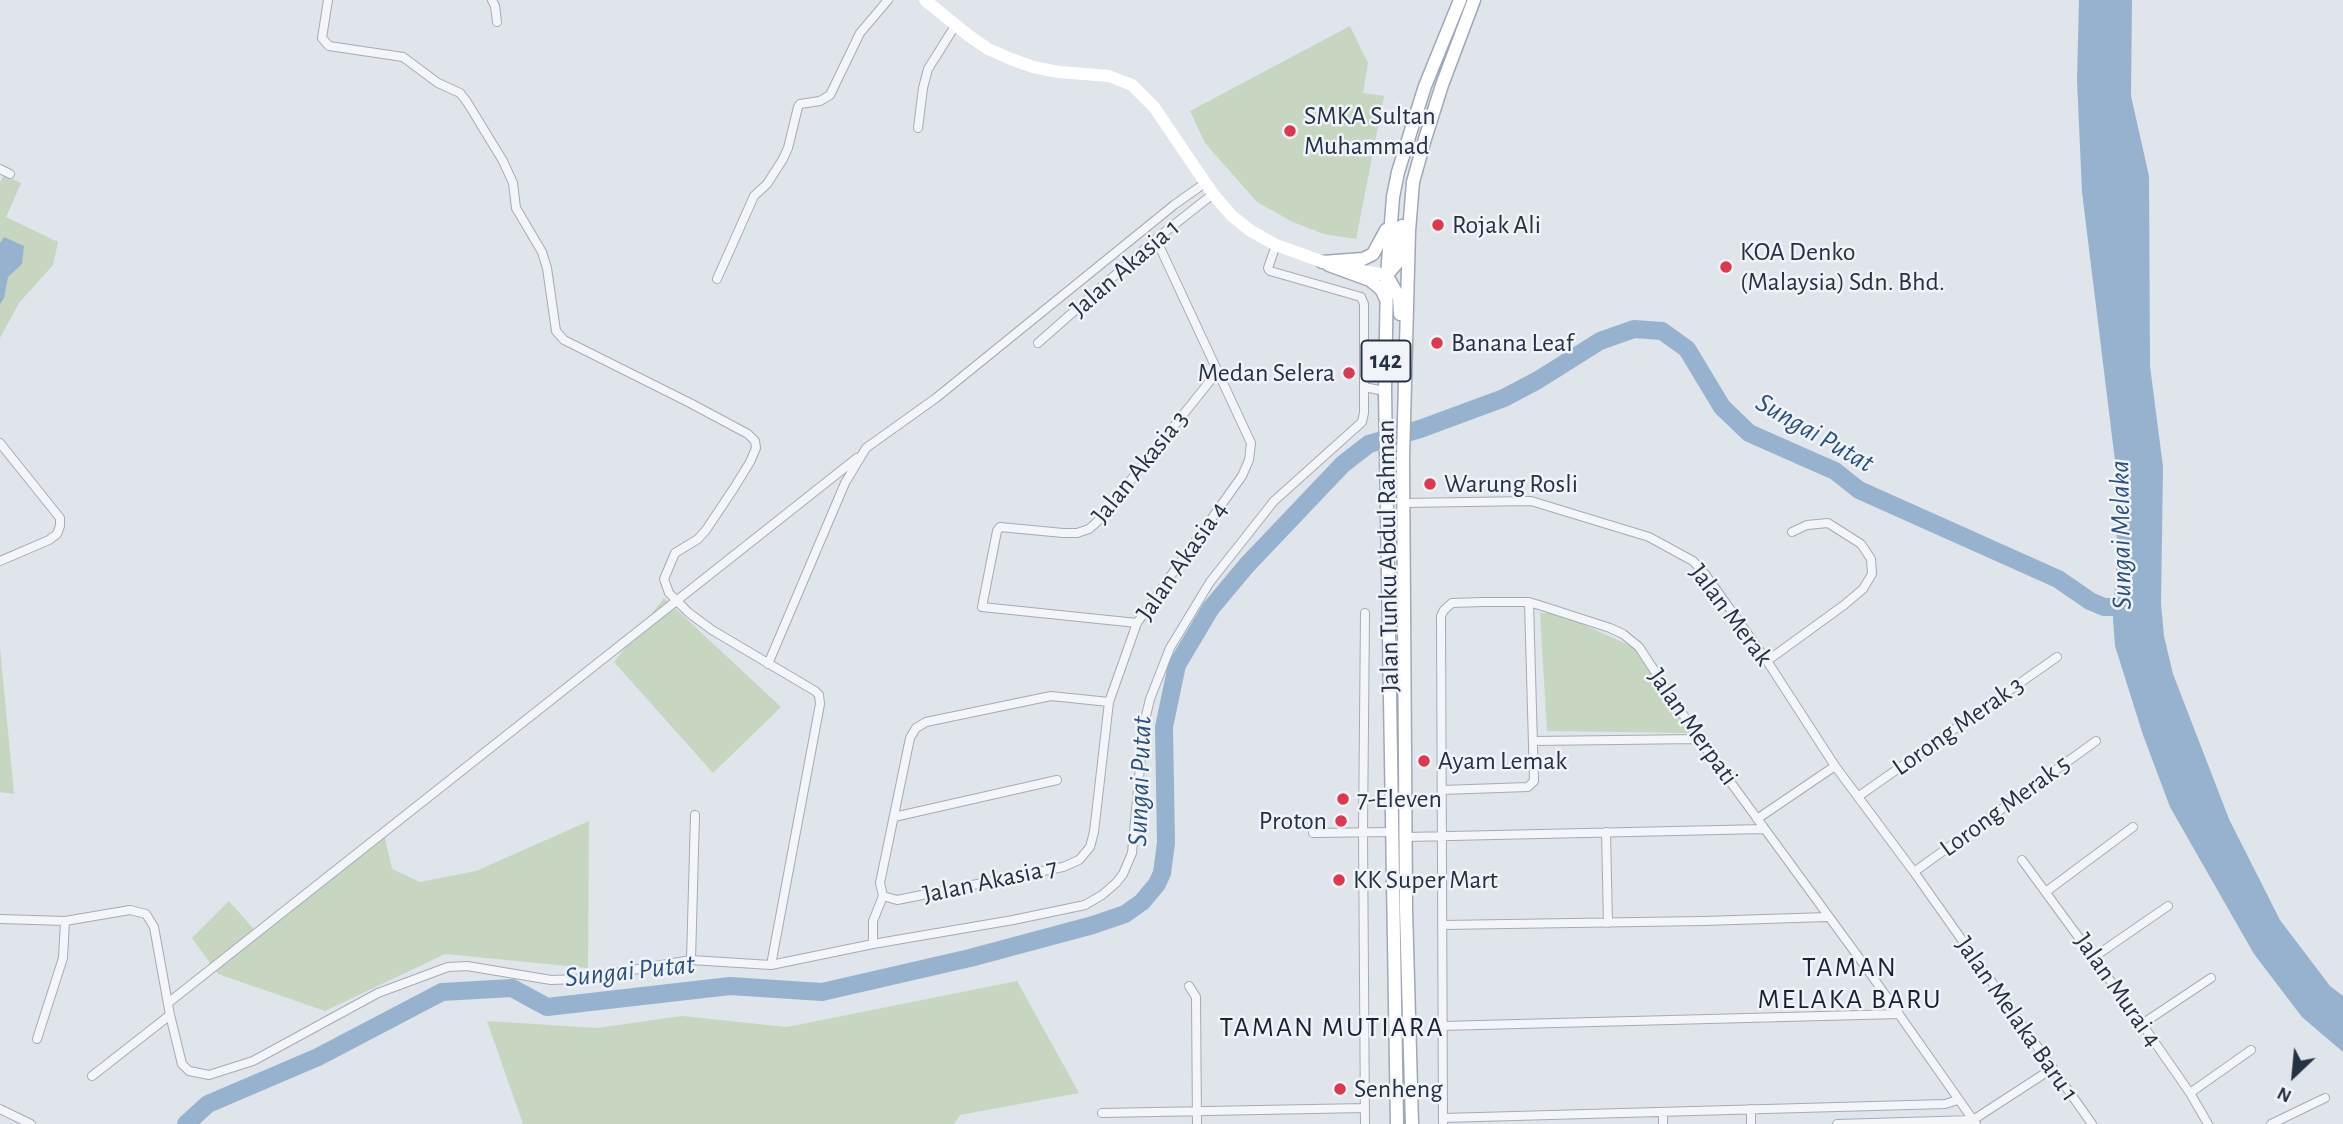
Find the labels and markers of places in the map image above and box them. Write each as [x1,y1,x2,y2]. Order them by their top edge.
place label: SMKA Sultan Muhammad [1304,100,1436,162]
marker: SMKA Sultan Muhammad [1282,123,1298,139]
place label: Rojak Ali [1452,209,1541,241]
marker: Rojak Ali [1430,217,1446,233]
place label: KOA Denko (Malaysia) Sdn. Bhd. [1740,236,1945,298]
marker: KOA Denko (Malaysia) Sdn. Bhd. [1718,259,1734,275]
place label: Banana Leaf [1451,327,1574,359]
marker: Banana Leaf [1429,335,1445,351]
place label: Medan Selera [1198,357,1335,389]
marker: Medan Selera [1341,365,1357,381]
place label: Warung Rosli [1444,468,1578,500]
marker: Warung Rosli [1422,476,1438,492]
place label: Ayam Lemak [1438,745,1567,777]
marker: Ayam Lemak [1416,753,1432,769]
place label: 7-Eleven [1357,783,1442,815]
marker: 7-Eleven [1335,791,1351,807]
place label: Proton [1259,805,1327,837]
marker: Proton [1333,813,1349,829]
place label: KK Super Mart [1353,864,1498,896]
marker: KK Super Mart [1331,872,1347,888]
place label: Senheng [1354,1073,1443,1105]
marker: Senheng [1332,1081,1348,1097]

